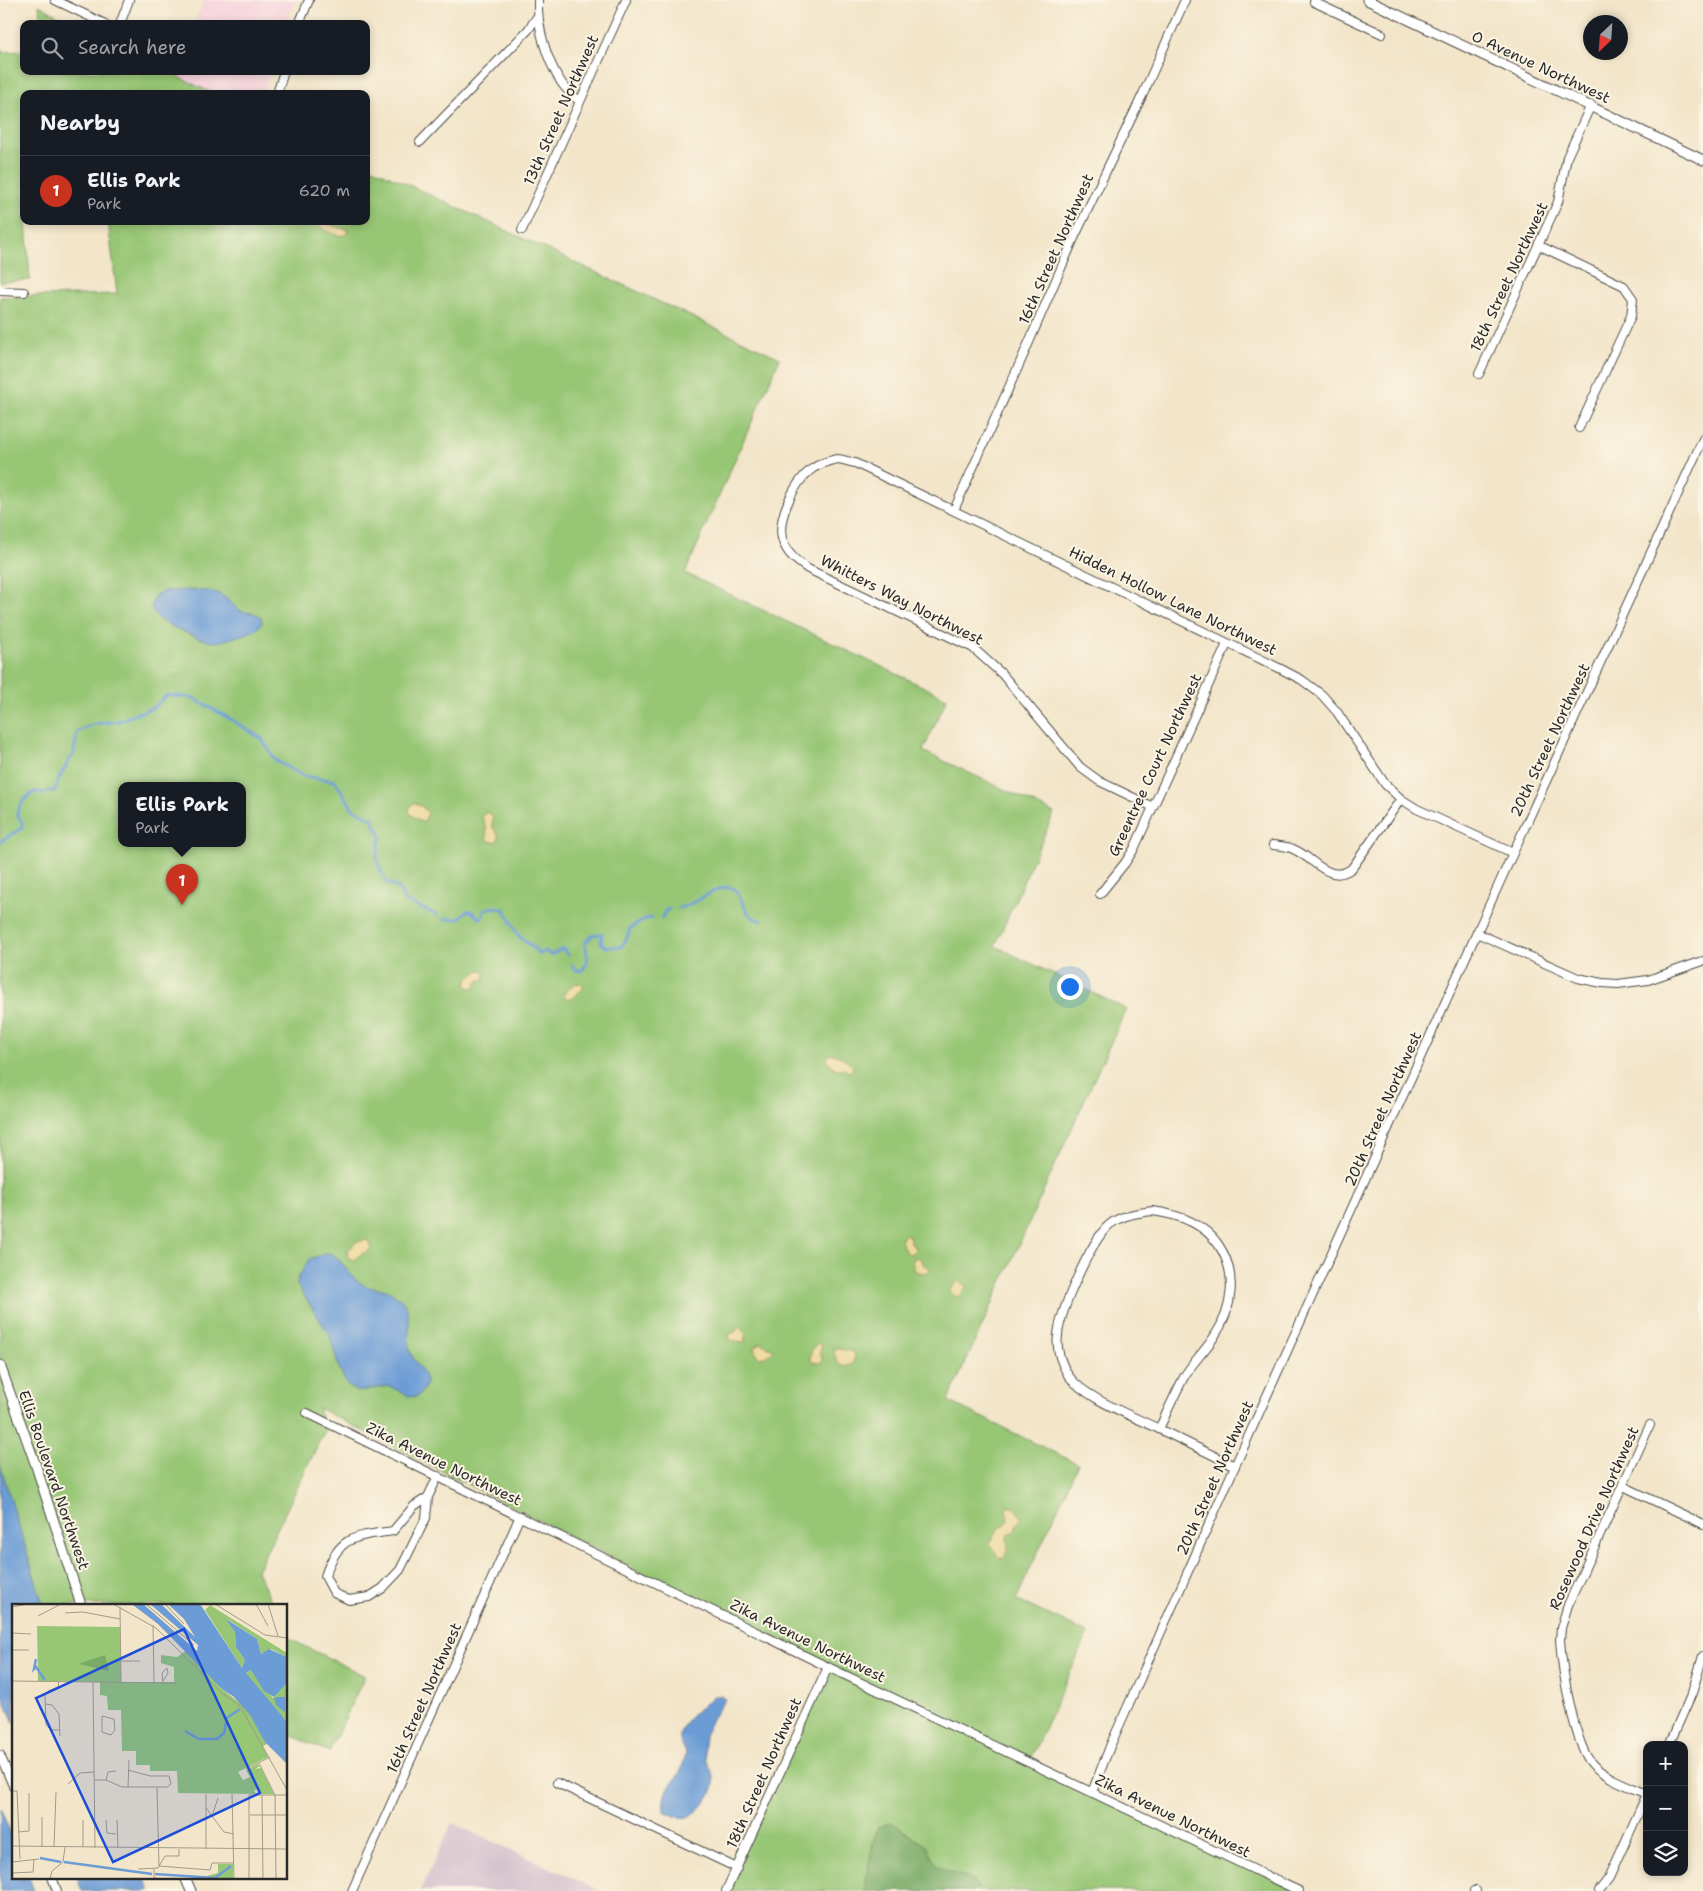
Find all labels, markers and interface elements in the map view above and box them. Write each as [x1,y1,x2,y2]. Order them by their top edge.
north arrow [1583,15,1628,60]
search box [20,20,370,75]
street label: O Avenue Northwest [1468,26,1614,108]
street label: 13th Street Northwest [519,32,603,188]
icon: search [38,34,66,62]
text: Search here [78,35,187,60]
text: Nearby [40,109,120,137]
text: Ellis Park [87,168,181,193]
street label: 16th Street Northwest [1014,171,1098,327]
text: 1 [52,180,60,201]
text: 620 m [299,180,350,201]
text: Park [87,193,121,214]
street label: 18th Street Northwest [1465,199,1553,355]
street label: Hidden Hollow Lane Northwest [1066,542,1280,660]
street label: Whitters Way Northwest [817,550,987,650]
street label: 20th Street Northwest [1506,660,1594,820]
street label: Greentree Court Northwest [1104,670,1206,860]
popup [118,782,246,847]
text: Ellis Park [135,792,229,817]
text: Park [135,817,170,838]
pin: 1 [166,864,198,905]
your location [1057,974,1083,1000]
street label: 20th Street Northwest [1340,1028,1426,1190]
street label: Ellis Boulevard Northwest [14,1388,94,1572]
street label: 20th Street Northwest [1172,1397,1258,1559]
street label: Zika Avenue Northwest [363,1418,525,1510]
street label: Rosewood Drive Northwest [1544,1423,1644,1613]
street label: Zika Avenue Northwest [727,1595,889,1687]
inset map [12,1604,288,1878]
street label: 16th Street Northwest [382,1620,466,1776]
street label: 18th Street Northwest [722,1694,806,1852]
map controls [1643,1741,1688,1876]
button: + [1643,1741,1688,1786]
street label: Zika Avenue Northwest [1092,1770,1254,1862]
button: − [1643,1786,1688,1831]
button: layers [1643,1831,1688,1876]

